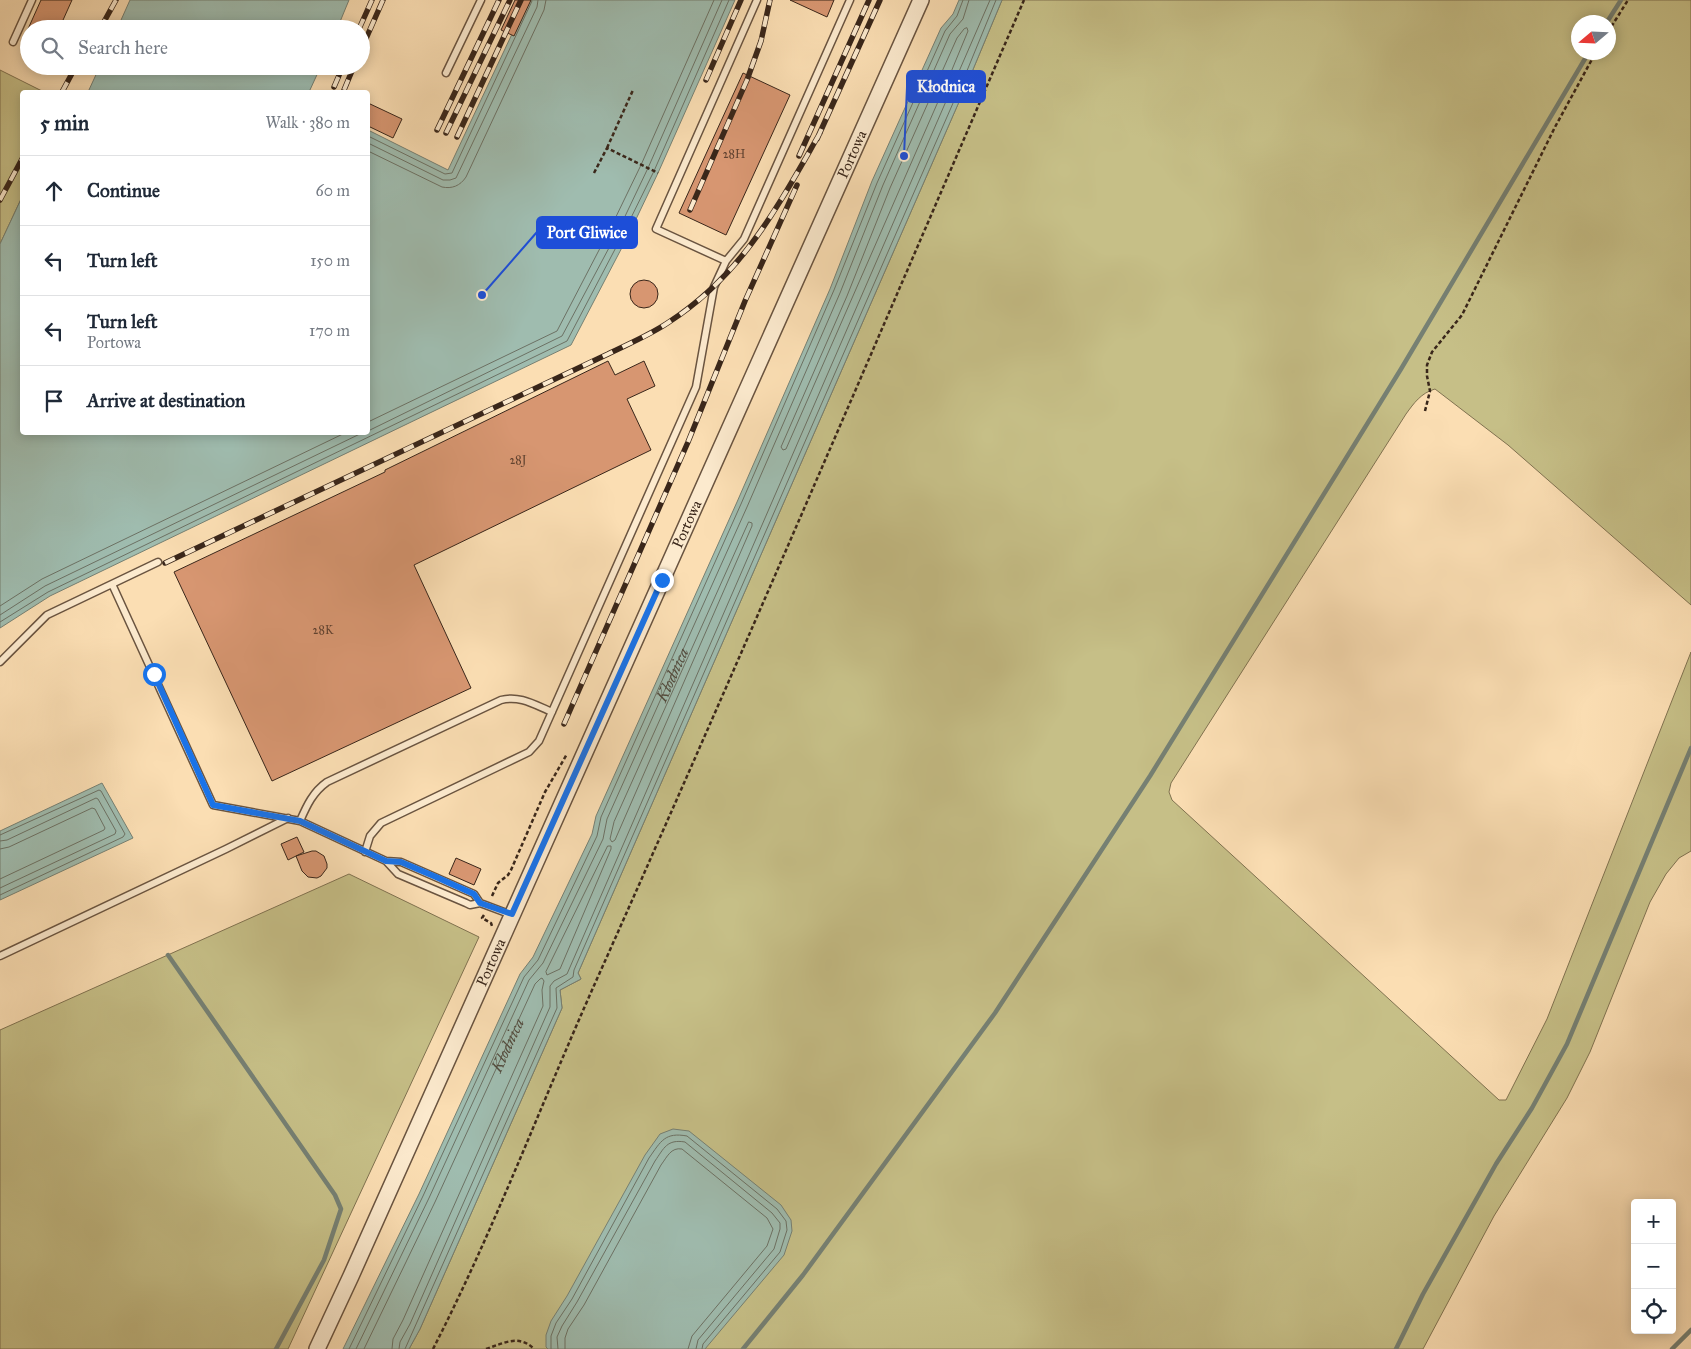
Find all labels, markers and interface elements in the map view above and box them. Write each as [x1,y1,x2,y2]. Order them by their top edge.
north arrow [1571,15,1616,60]
search box [20,20,370,75]
icon: search [38,34,66,62]
text: Search here [78,36,168,59]
callout: Kłodnica [907,71,985,102]
text: Kłodnica [917,77,976,96]
text: 5 min [40,110,89,136]
text: Walk · 380 m [266,113,350,132]
street label: Portowa [834,127,871,181]
house number: 28H [723,147,745,161]
icon: ahead [40,177,68,205]
text: Continue [87,179,160,202]
text: 60 m [316,181,350,200]
callout: Port Gliwice [537,217,637,248]
text: Port Gliwice [547,223,628,242]
icon: left [40,247,68,275]
text: Turn left [87,249,157,272]
text: 150 m [310,251,350,270]
text: Turn left [87,310,157,333]
icon: left [40,317,68,345]
text: 170 m [309,321,350,340]
text: Portowa [87,333,141,352]
icon: arrive [40,387,68,415]
text: Arrive at destination [87,389,245,412]
house number: 28J [509,453,527,468]
street label: Portowa [668,497,706,551]
route end [651,569,674,592]
house number: 28K [313,623,334,637]
water label: Kłodnica [651,644,692,705]
route start [143,663,166,686]
street label: Portowa [473,935,510,989]
water label: Kłodnica [486,1015,528,1076]
map controls [1631,1199,1676,1334]
button: + [1631,1199,1676,1244]
button: − [1631,1244,1676,1289]
button: locate [1631,1289,1676,1334]

